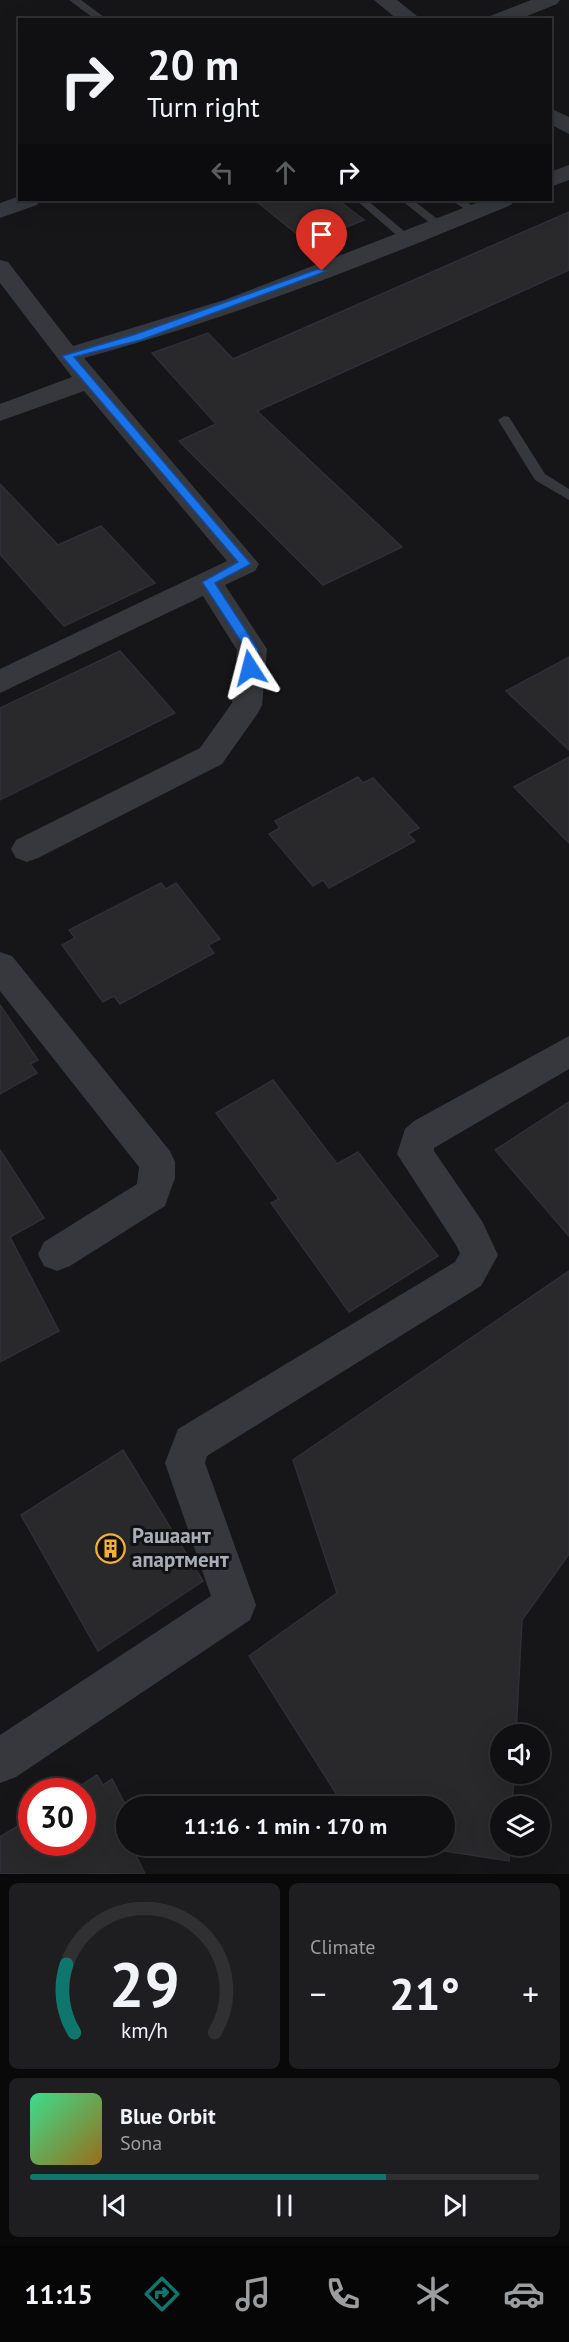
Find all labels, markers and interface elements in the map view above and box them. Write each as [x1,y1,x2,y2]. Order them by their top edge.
text: 20 m [147,37,239,92]
icon: right [48,42,126,120]
text: Turn right [147,90,260,124]
icon: left [206,156,239,189]
icon: ahead [269,156,302,189]
icon: right [332,156,365,189]
pin [296,209,347,271]
icon: arrive [305,218,338,251]
position arrow [218,636,282,700]
place label: Рашаант апартмент [132,1522,229,1573]
building icon: Рашаант апартмент [95,1532,127,1564]
map controls [490,1724,550,1856]
button: sound [490,1724,550,1784]
speed limit sign: 30 [18,1778,96,1856]
button: layers [490,1796,550,1856]
text: 11:16 · 1 min · 170 m [184,1812,387,1840]
text: Climate [310,1934,376,1960]
text: 29 [109,1943,180,2024]
text: 21° [389,1964,460,2022]
text: − [310,1972,327,2015]
text: + [522,1972,539,2015]
text: km/h [121,2016,168,2044]
text: Blue Orbit [120,2102,216,2130]
text: Sona [120,2130,162,2156]
icon: previous [98,2189,131,2222]
icon: pause [268,2189,301,2222]
icon: next [438,2189,471,2222]
icon: directions [141,2273,183,2315]
icon: music [232,2273,274,2315]
icon: phone [322,2273,364,2315]
icon: climate [412,2273,454,2315]
icon: car [503,2273,545,2315]
text: 11:15 [24,2277,93,2311]

